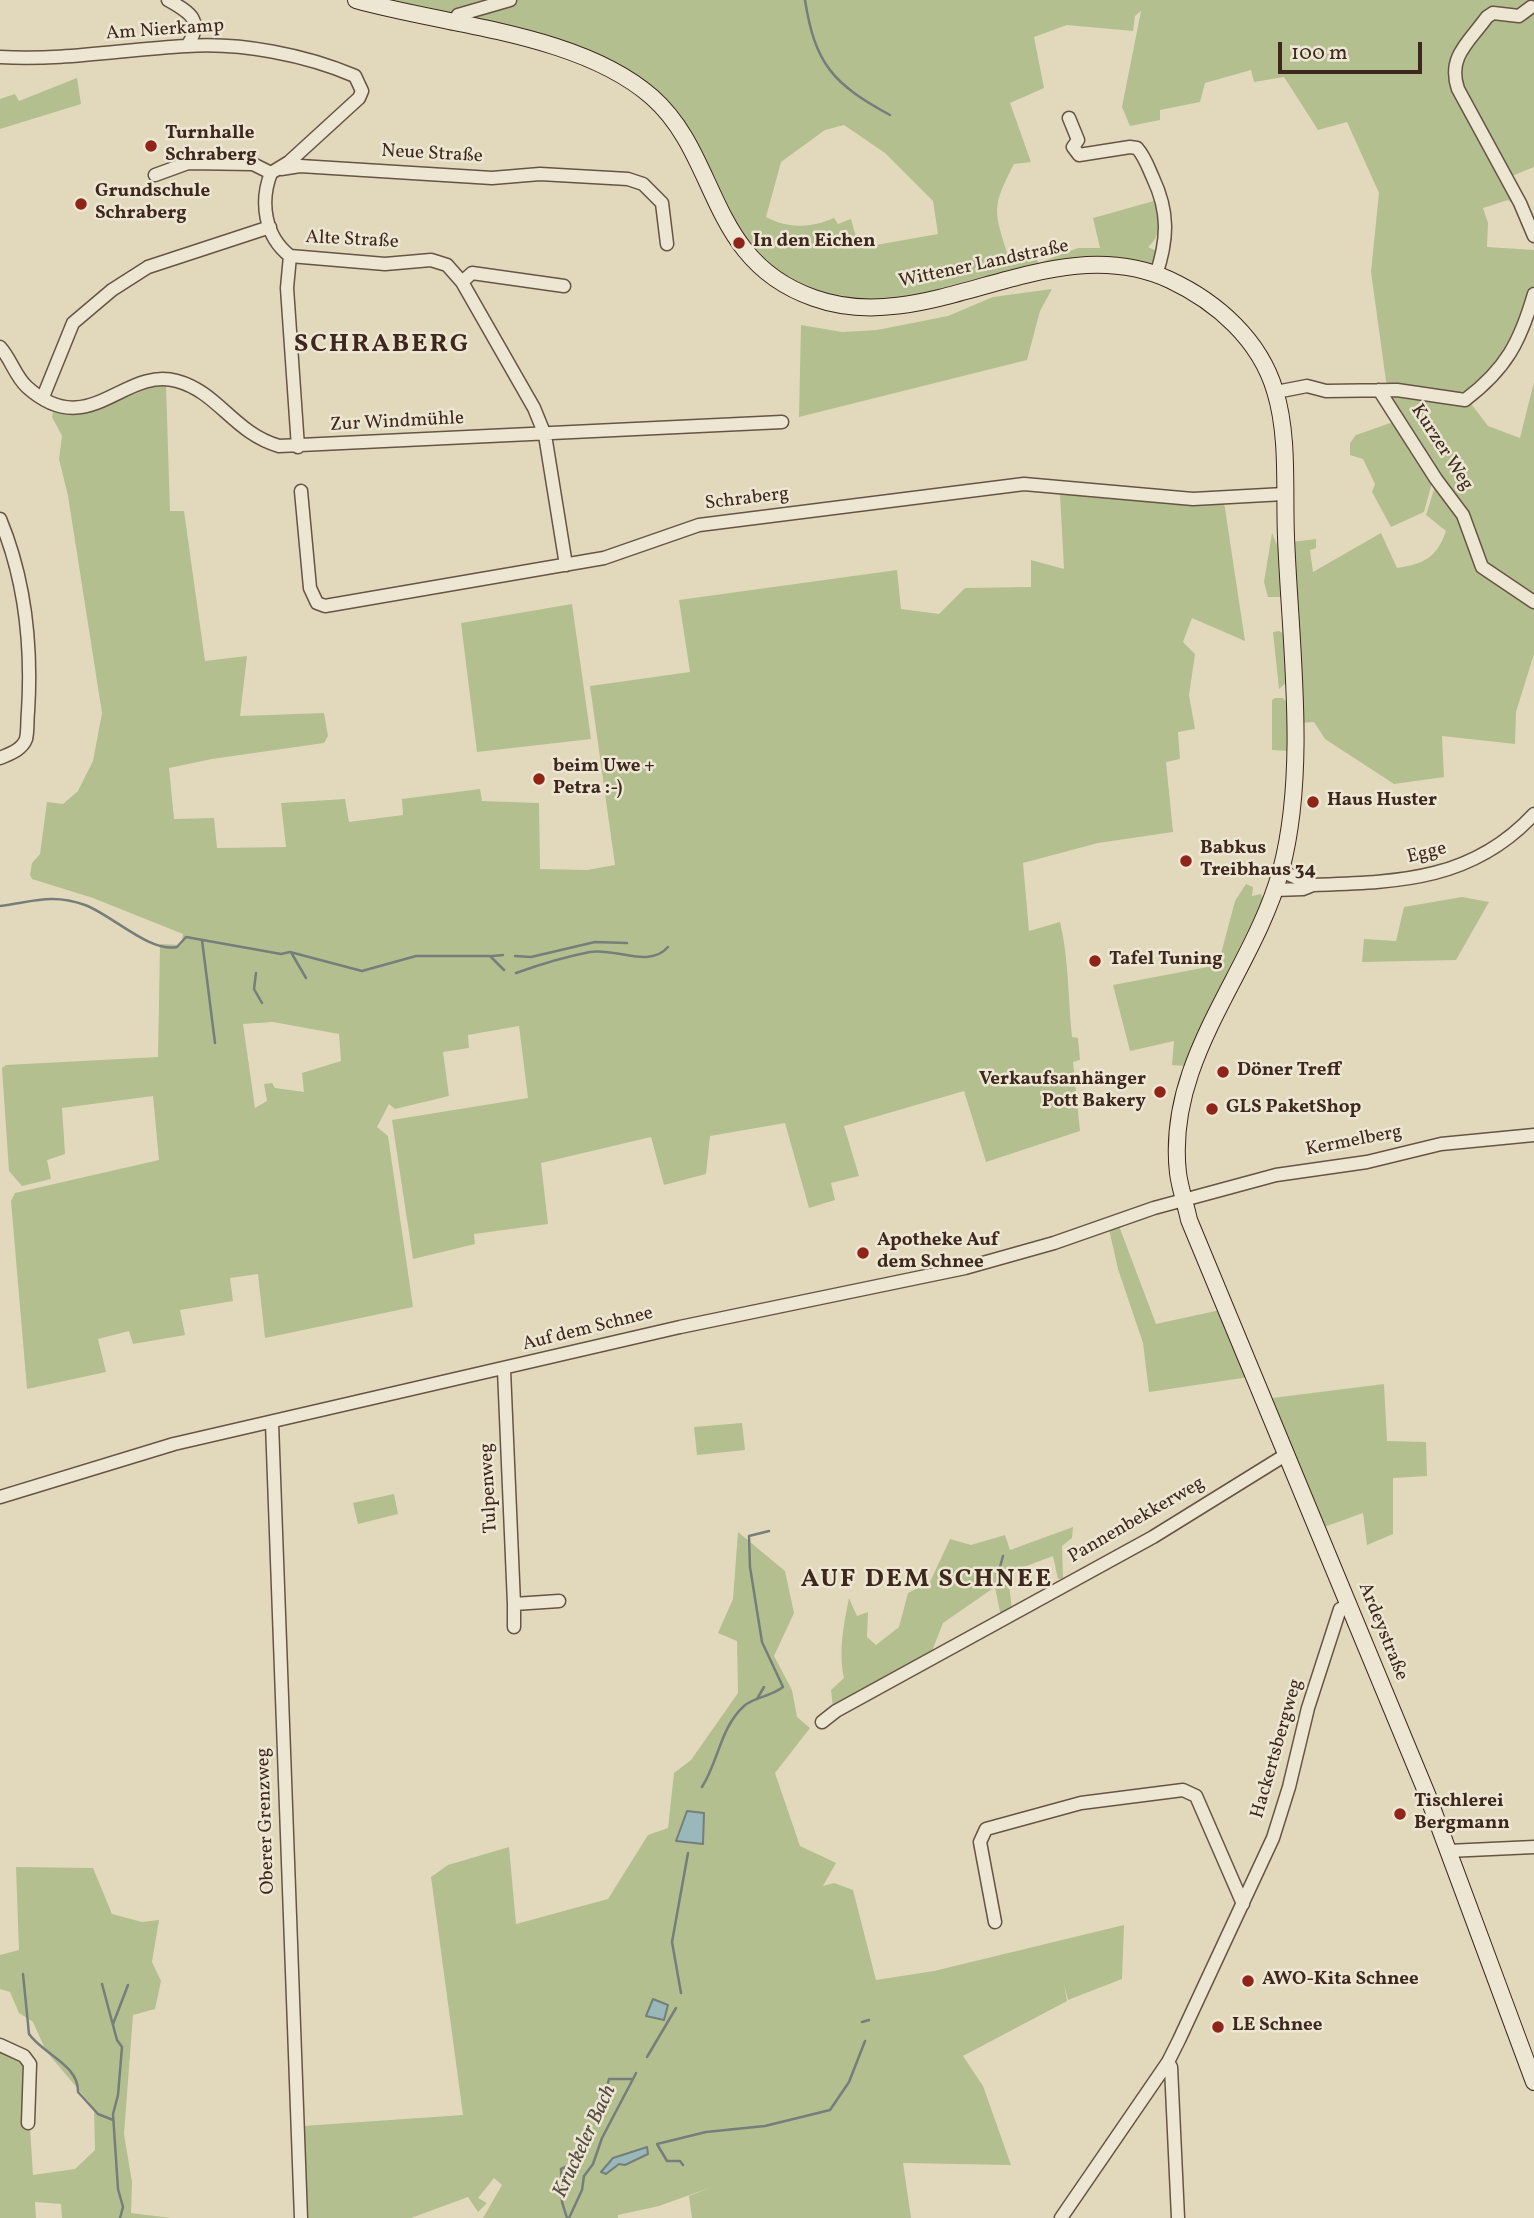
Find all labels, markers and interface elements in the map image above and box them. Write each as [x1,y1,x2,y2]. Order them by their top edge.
street label: Am Nierkamp [105,16,225,46]
scale bar [1282,28,1426,72]
text: 100 m [1291,39,1348,68]
place label: Turnhalle Schraberg [165,124,257,168]
marker: Turnhalle Schraberg [143,138,159,154]
street label: Neue Straße [381,141,483,169]
place label: Grundschule Schraberg [95,182,210,226]
marker: Grundschule Schraberg [73,196,89,212]
street label: Alte Straße [305,227,399,255]
place label: In den Eichen [753,232,875,254]
marker: In den Eichen [731,235,747,251]
street label: Wittener Landstraße [897,236,1071,294]
district label: SCHRABERG [295,330,469,362]
street label: Kurzer Weg [1405,401,1477,495]
street label: Zur Windmühle [329,408,465,438]
street label: Schraberg [704,484,790,516]
place label: beim Uwe + Petra :-) [553,757,655,801]
marker: beim Uwe + Petra :-) [531,771,547,787]
place label: Haus Huster [1327,791,1437,813]
marker: Haus Huster [1305,794,1321,810]
street label: Egge [1405,838,1449,870]
place label: Babkus Treibhaus 34 [1200,839,1316,883]
marker: Babkus Treibhaus 34 [1178,853,1194,869]
place label: Tafel Tuning [1109,950,1223,972]
marker: Tafel Tuning [1087,953,1103,969]
place label: Döner Treff [1237,1061,1341,1083]
marker: Döner Treff [1215,1064,1231,1080]
place label: Verkaufsanhänger Pott Bakery [979,1070,1146,1114]
marker: Verkaufsanhänger Pott Bakery [1152,1084,1168,1100]
place label: GLS PaketShop [1226,1098,1361,1120]
marker: GLS PaketShop [1204,1101,1220,1117]
street label: Kermelberg [1304,1121,1404,1163]
place label: Apotheke Auf dem Schnee [877,1231,998,1275]
marker: Apotheke Auf dem Schnee [855,1245,871,1261]
street label: Auf dem Schnee [520,1303,656,1357]
street label: Tulpenweg [476,1442,504,1534]
street label: Pannenbekkerweg [1065,1473,1209,1569]
district label: AUF DEM SCHNEE [803,1565,1051,1597]
street label: Ardeystraße [1352,1580,1412,1684]
street label: Hackertsbergweg [1247,1677,1309,1821]
street label: Oberer Grenzweg [253,1747,281,1895]
place label: Tischlerei Bergmann [1414,1792,1510,1836]
marker: Tischlerei Bergmann [1392,1806,1408,1822]
place label: AWO-Kita Schnee [1262,1970,1419,1992]
marker: AWO-Kita Schnee [1240,1973,1256,1989]
place label: LE Schnee [1232,2016,1322,2038]
marker: LE Schnee [1210,2019,1226,2035]
water label: Kruckeler Bach [549,2081,623,2203]

